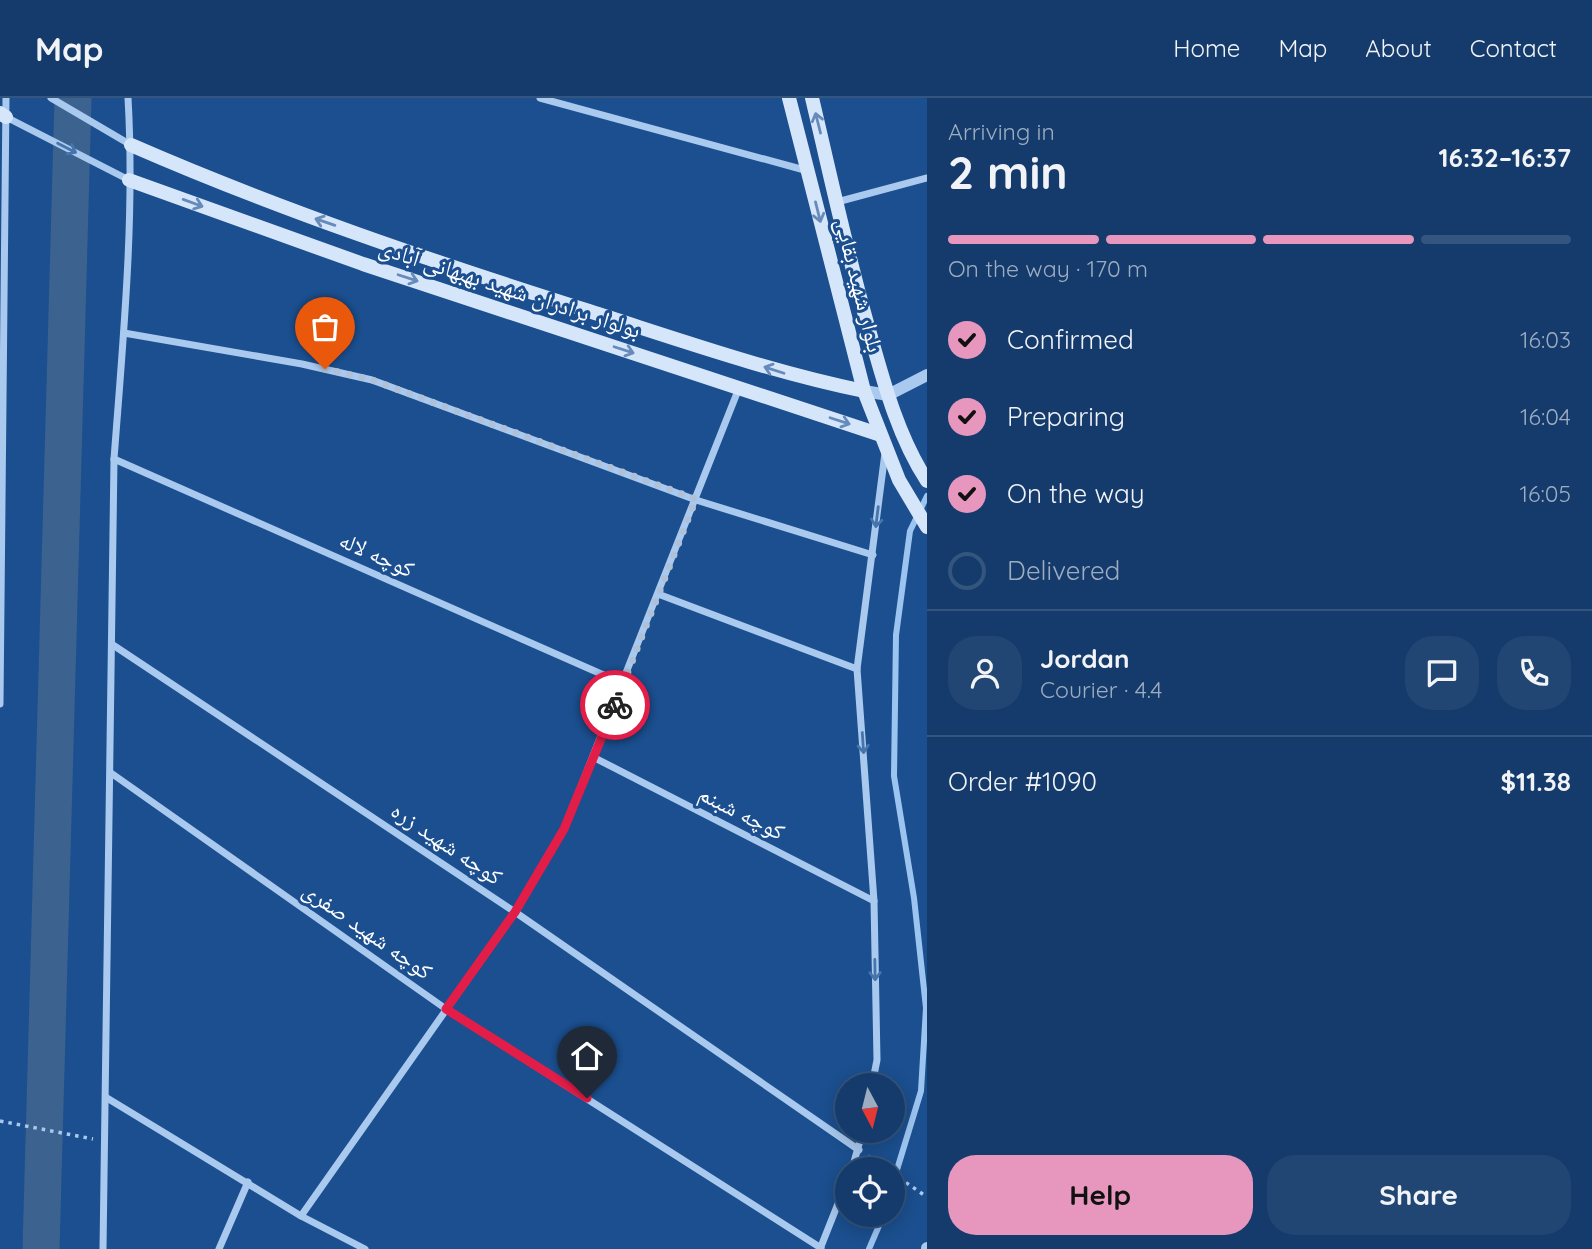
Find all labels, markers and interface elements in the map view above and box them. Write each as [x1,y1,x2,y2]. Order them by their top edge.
text: Map [35,28,103,69]
text: Home [1173,33,1240,63]
text: Map [1278,33,1327,63]
text: About [1365,33,1432,63]
text: Contact [1470,33,1557,63]
one-way arrow [811,112,824,135]
text: Arriving in [948,117,1055,146]
text: 16:32–16:37 [1438,141,1571,174]
one-way arrow [56,142,77,155]
text: 2 min [948,143,1068,201]
one-way arrow [181,198,203,210]
one-way arrow [812,200,825,223]
one-way arrow [315,215,337,227]
street label: بلوار شهید بقایی [829,215,891,355]
street label: بولوار برادران شهید بهبهانی آبادی [375,232,645,344]
text: On the way · 170 m [948,254,1148,283]
one-way arrow [396,273,418,286]
pin [295,297,355,369]
icon: bag [306,308,344,346]
icon: check [948,321,986,359]
text: Confirmed [1007,323,1134,356]
text: 16:03 [1520,325,1571,354]
one-way arrow [612,344,634,357]
one-way arrow [763,362,785,375]
icon: check [948,398,986,436]
text: Preparing [1007,400,1125,433]
text: 16:04 [1520,402,1571,431]
one-way arrow [828,416,850,428]
icon: check [948,475,986,513]
text: On the way [1007,477,1145,510]
text: 16:05 [1520,479,1571,508]
one-way arrow [871,505,884,528]
street label: کوچه لاله [335,525,419,583]
text: Delivered [1007,554,1120,587]
button: person [948,636,1022,710]
button: chat [1405,636,1479,710]
button: phone [1497,636,1571,710]
text: Jordan [1040,642,1129,675]
courier [580,670,650,740]
text: Courier · 4.4 [1040,675,1162,704]
icon: bike [596,686,634,724]
one-way arrow [857,731,870,754]
text: Order #1090 [948,765,1097,798]
text: $11.38 [1501,765,1571,798]
street label: کوچه شبنم [693,778,790,848]
street label: کوچه شهید زره [386,795,509,891]
street label: کوچه شهید صفری [298,875,439,986]
one-way arrow [869,958,882,981]
pin [557,1026,617,1098]
icon: home [568,1037,606,1075]
north arrow [835,1073,905,1143]
map controls [835,1073,905,1227]
button: Help [948,1155,1253,1235]
button: Share [1267,1155,1571,1235]
button: locate [835,1157,905,1227]

